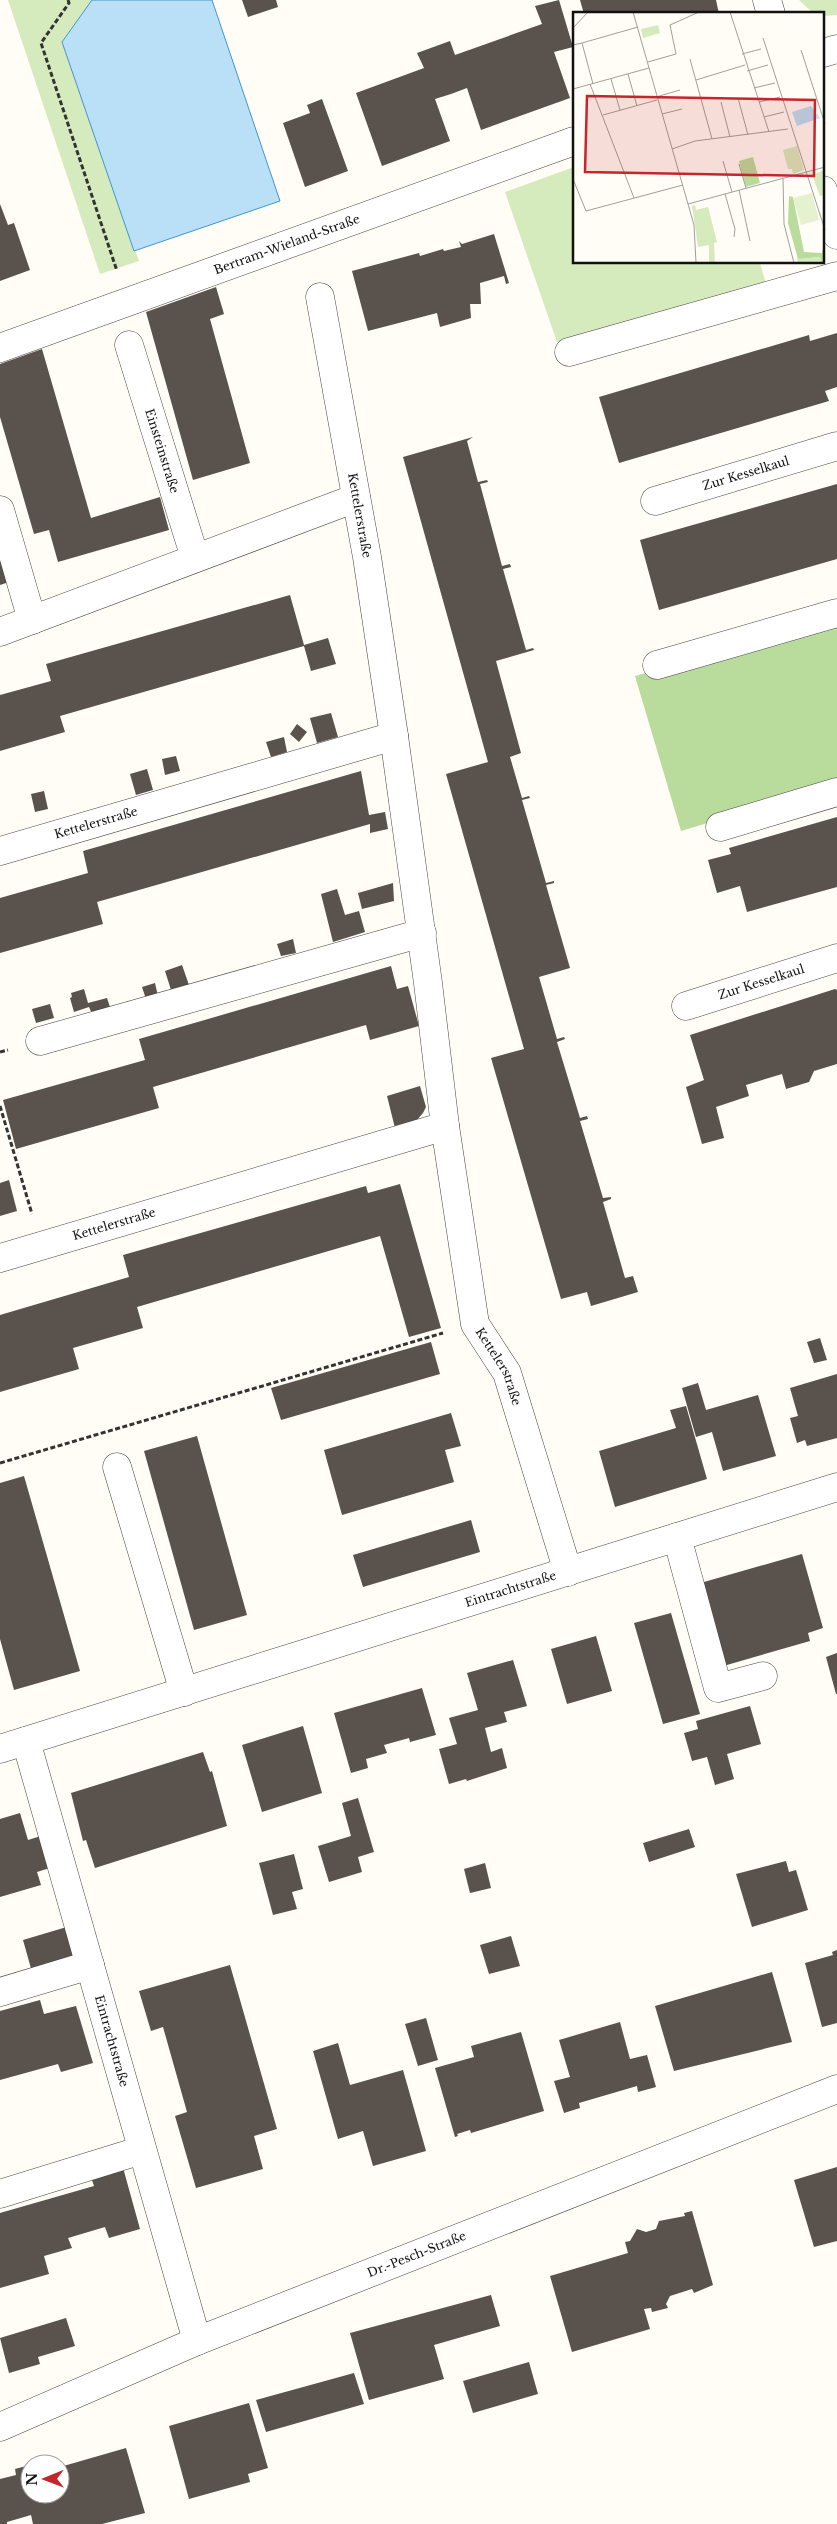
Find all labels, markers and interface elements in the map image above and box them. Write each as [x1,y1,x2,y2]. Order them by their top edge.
inset map [573,12,824,264]
street label: Bertram-Wieland-Straße [212,211,362,277]
street label: Einsteinstraße [142,407,183,495]
street label: Zur Kesselkaul [701,453,791,493]
street label: Kettelerstraße [345,472,375,559]
street label: Kettelerstraße [52,803,139,842]
street label: Zur Kesselkaul [716,961,806,1002]
street label: Kettelerstraße [71,1204,157,1243]
street label: Kettelerstraße [473,1325,525,1407]
street label: Eintrachtstraße [463,1567,558,1610]
street label: Eintrachtstraße [92,1993,132,2089]
street label: Dr.-Pesch-Straße [365,2228,468,2280]
north arrow [20,2454,70,2504]
text: N [23,2472,41,2486]

